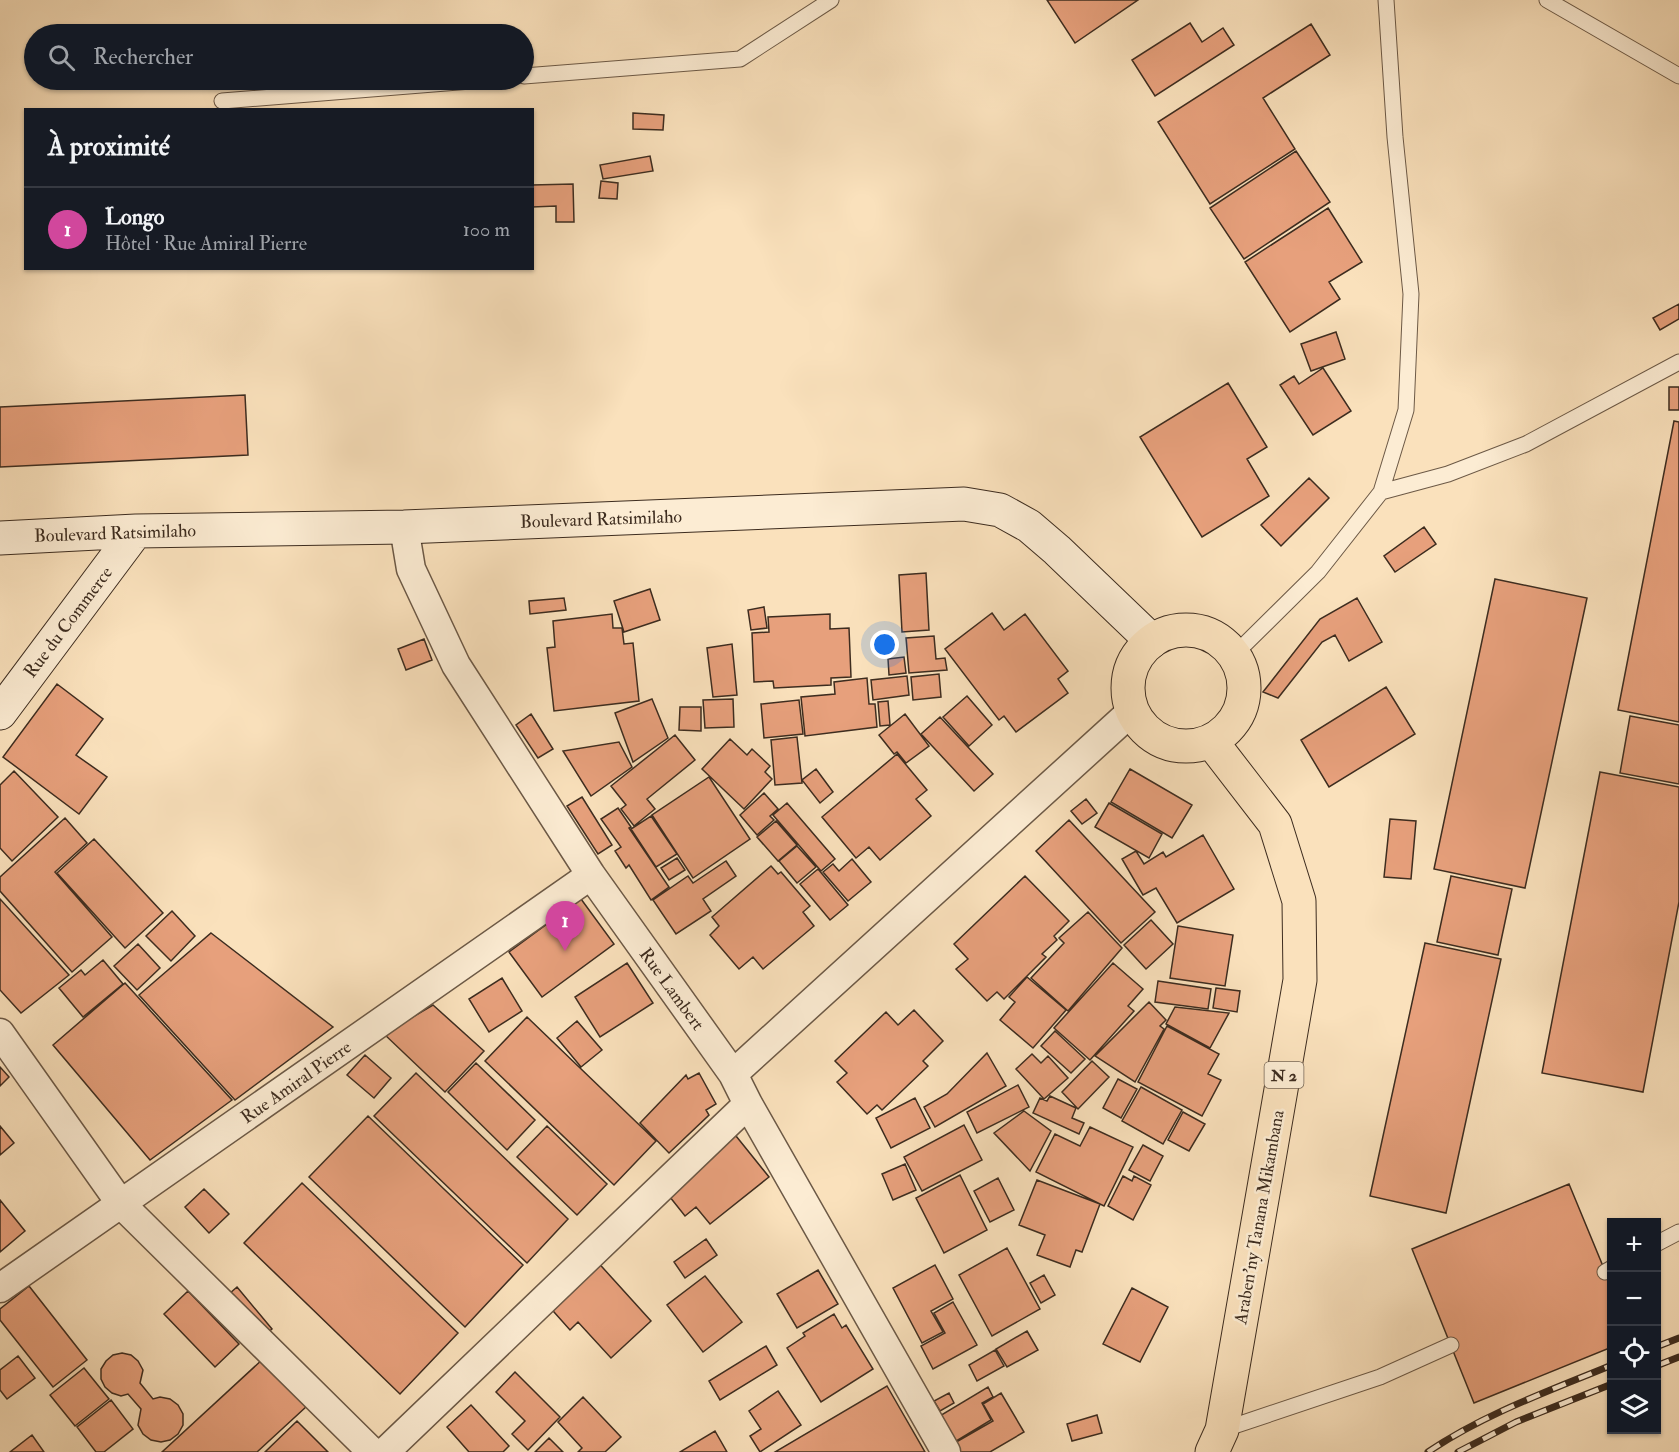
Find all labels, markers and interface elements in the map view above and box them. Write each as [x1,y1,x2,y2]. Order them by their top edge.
search box [24,24,534,90]
icon: search [45,41,78,74]
text: Rechercher [93,43,193,71]
text: À proximité [48,131,170,163]
text: Longo [105,203,164,231]
text: 1 [64,217,71,242]
text: 100 m [463,217,510,242]
text: Hôtel · Rue Amiral Pierre [105,231,307,256]
street label: Boulevard Ratsimilaho [520,505,683,534]
street label: Boulevard Ratsimilaho [34,519,197,548]
street label: Rue du Commerce [19,562,118,683]
your location [870,630,899,659]
pin: 1 [546,902,584,951]
street label: Rue Lambert [634,943,709,1035]
street label: Rue Amiral Pierre [237,1036,356,1129]
road number: N 2 [1264,1062,1304,1088]
street label: Araben'ny Tanana Mikambana [1229,1108,1290,1327]
map controls [1607,1218,1661,1434]
button: + [1607,1218,1661,1272]
button: − [1607,1272,1661,1326]
button: locate [1607,1326,1661,1380]
button: layers [1607,1380,1661,1434]

